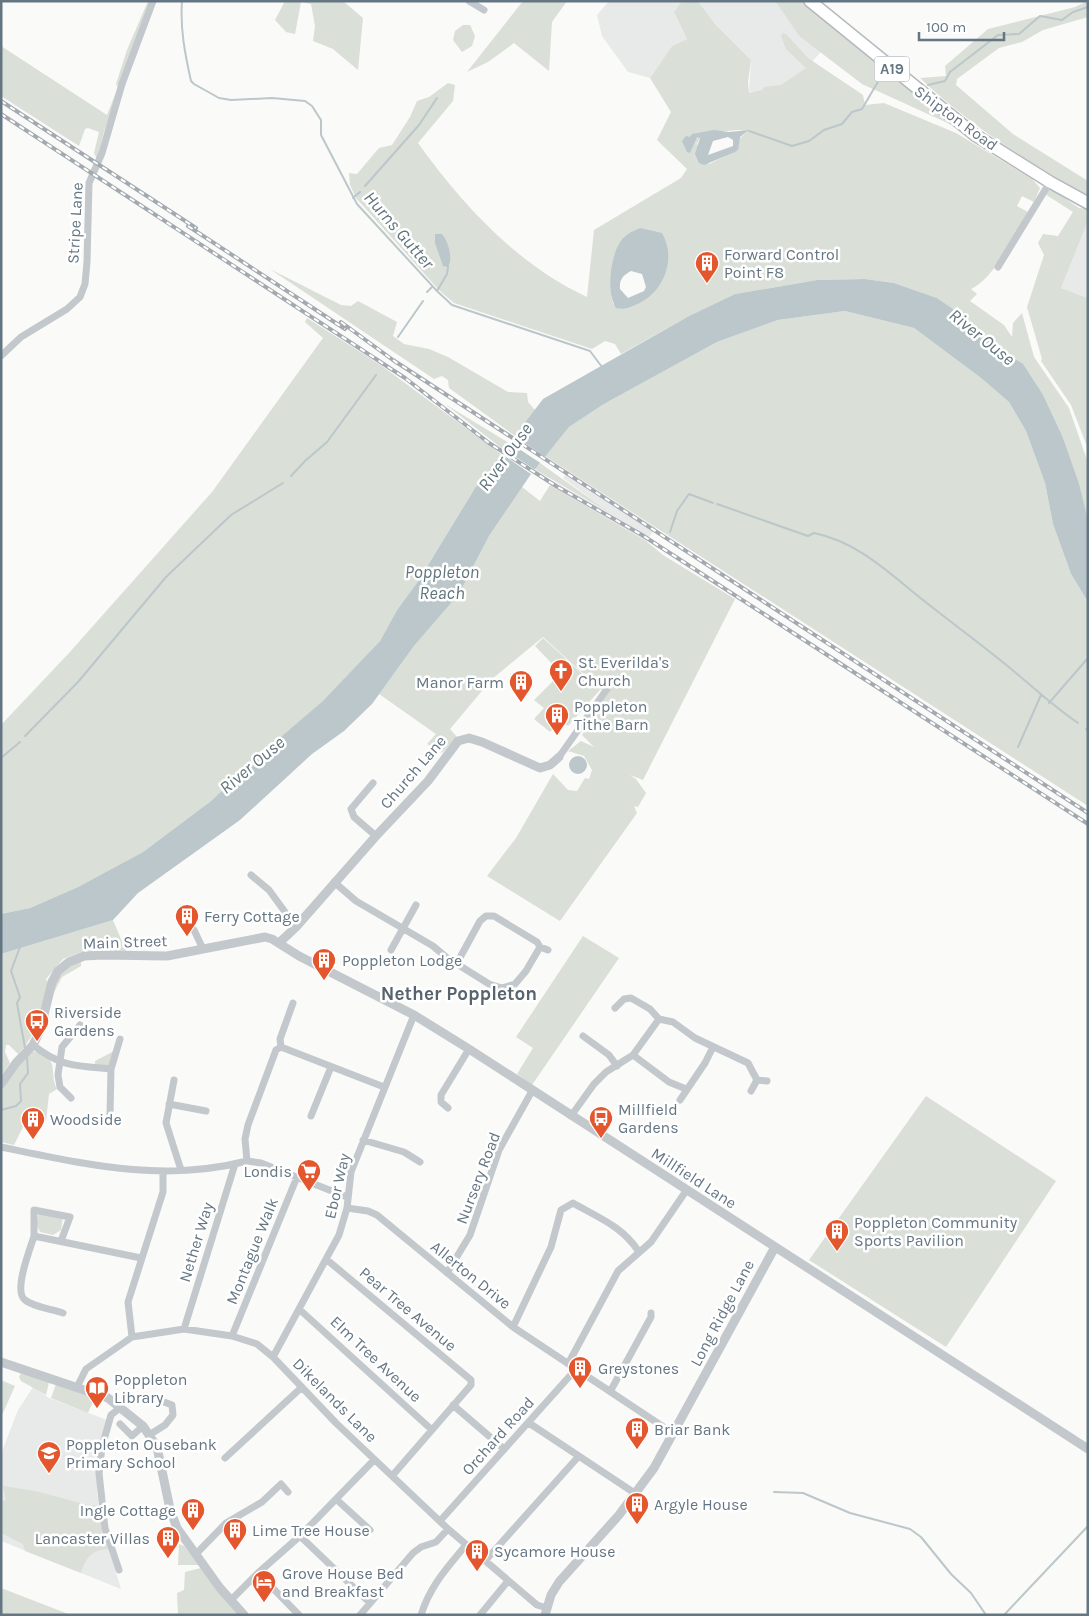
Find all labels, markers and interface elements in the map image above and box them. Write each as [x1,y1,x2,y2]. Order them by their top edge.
scale bar [919,10,1004,42]
text: 100 m [926,18,966,36]
road number: A19 [874,56,910,82]
street label: Shipton Road [911,81,1001,155]
street label: Stripe Lane [63,182,87,264]
water label: Hurns Gutter [359,187,439,274]
place label: Forward Control Point F8 [724,245,839,282]
building icon: Forward Control Point F8 [694,250,720,284]
water label: River Ouse [945,304,1019,370]
water label: River Ouse [473,419,537,495]
water label: Poppleton Reach [405,561,479,604]
place label: St. Everilda's Church [578,653,670,690]
church icon: St. Everilda's Church [548,658,574,692]
building icon: Manor Farm [508,669,534,703]
place label: Manor Farm [416,673,504,692]
place label: Poppleton Tithe Barn [574,697,649,734]
building icon: Poppleton Tithe Barn [544,702,570,736]
water label: River Ouse [215,731,289,799]
street label: Church Lane [376,731,450,813]
building icon: Ferry Cottage [174,903,200,937]
place label: Ferry Cottage [204,907,300,926]
street label: Main Street [82,931,168,953]
building icon: Poppleton Lodge [311,947,337,981]
place label: Poppleton Lodge [342,951,462,970]
district label: Nether Poppleton [381,983,537,1005]
place label: Riverside Gardens [54,1003,121,1040]
bus stop icon: Riverside Gardens [24,1008,50,1042]
place label: Millfield Gardens [618,1100,679,1137]
bus stop icon: Millfield Gardens [588,1105,614,1139]
building icon: Woodside [20,1106,46,1140]
place label: Woodside [50,1110,122,1129]
street label: Nursery Road [452,1129,504,1227]
street label: Millfield Lane [648,1143,740,1213]
street label: Ebor Way [320,1151,354,1221]
supermarket icon: Londis [296,1158,322,1192]
place label: Londis [243,1162,292,1181]
street label: Montague Walk [222,1195,282,1307]
street label: Nether Way [175,1199,217,1284]
place label: Poppleton Community Sports Pavilion [854,1213,1018,1250]
building icon: Poppleton Community Sports Pavilion [824,1218,850,1252]
street label: Allerton Drive [427,1237,515,1313]
street label: Long Ridge Lane [686,1256,758,1370]
street label: Pear Tree Avenue [356,1263,460,1355]
street label: Elm Tree Avenue [326,1312,426,1406]
street label: Dikelands Lane [289,1354,381,1446]
building icon: Greystones [567,1355,593,1389]
place label: Greystones [598,1359,679,1378]
place label: Poppleton Library [114,1370,187,1407]
library icon: Poppleton Library [84,1375,110,1409]
street label: Orchard Road [458,1393,538,1479]
building icon: Briar Bank [624,1416,650,1450]
place label: Briar Bank [654,1420,730,1439]
place label: Poppleton Ousebank Primary School [66,1435,217,1472]
school or university icon: Poppleton Ousebank Primary School [36,1440,62,1474]
building icon: Argyle House [624,1491,650,1525]
place label: Argyle House [654,1495,748,1514]
building icon: Ingle Cottage [180,1497,206,1531]
place label: Ingle Cottage [80,1501,176,1520]
building icon: Lime Tree House [222,1517,248,1551]
place label: Lime Tree House [252,1521,370,1540]
building icon: Lancaster Villas [155,1525,181,1559]
place label: Lancaster Villas [35,1529,150,1548]
building icon: Sycamore House [464,1538,490,1572]
place label: Sycamore House [494,1542,615,1561]
place label: Grove House Bed and Breakfast [282,1564,404,1601]
hotel icon: Grove House Bed and Breakfast [251,1569,277,1603]

